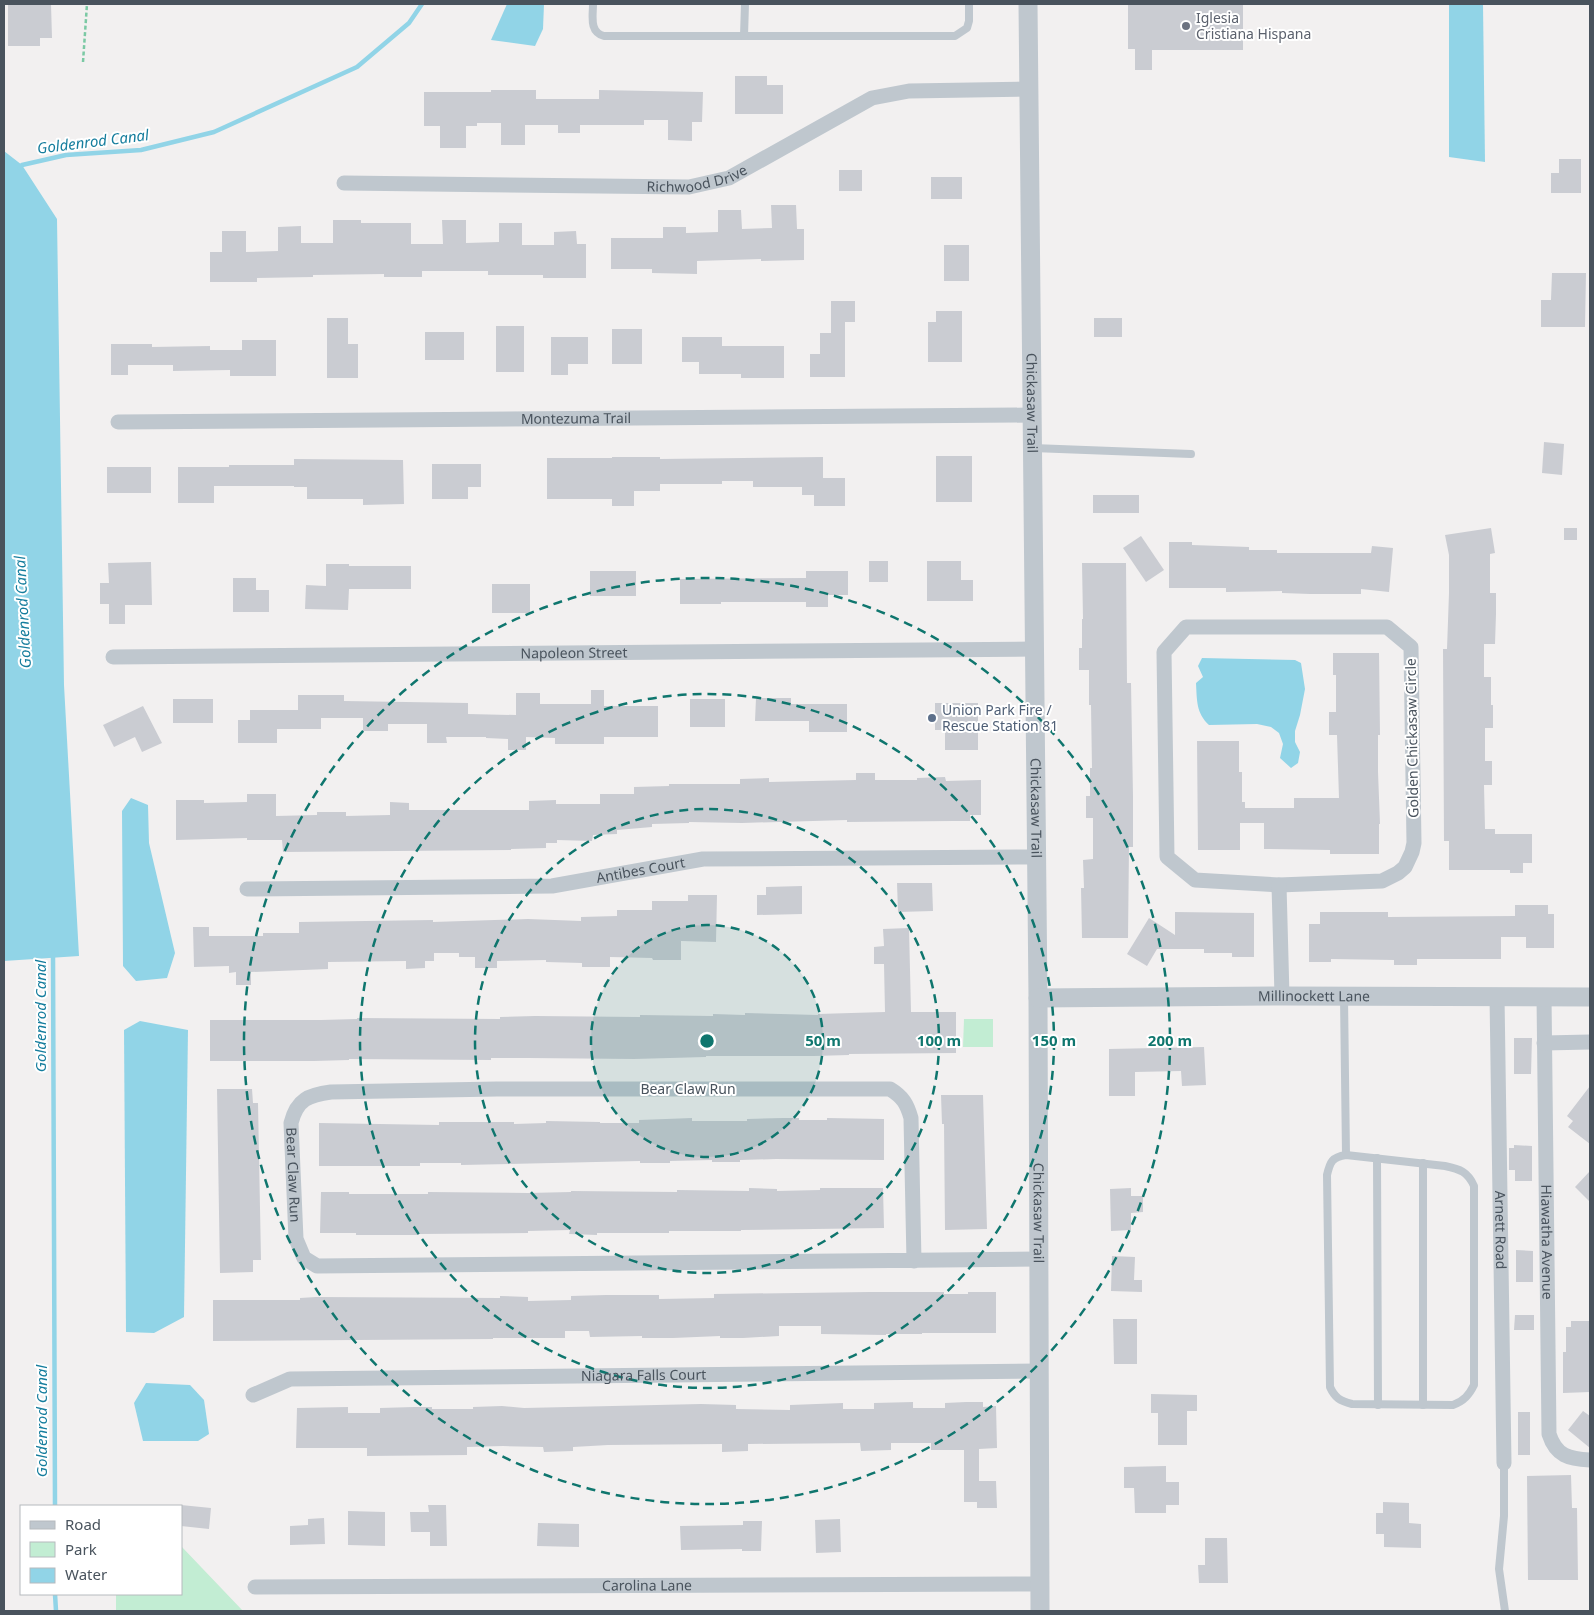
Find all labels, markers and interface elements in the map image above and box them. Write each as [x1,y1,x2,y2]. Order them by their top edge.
place label: Iglesia Cristiana Hispana [1196,8,1311,43]
marker: Iglesia Cristiana Hispana [1180,20,1192,32]
water label: Goldenrod Canal [36,124,151,158]
street label: Richwood Drive [647,160,750,197]
street label: Chickasaw Trail [1023,353,1043,453]
street label: Montezuma Trail [521,408,631,428]
water label: Goldenrod Canal [9,554,35,669]
street label: Napoleon Street [520,643,628,662]
street label: Golden Chickasaw Circle [1401,658,1422,818]
place label: Union Park Fire / Rescue Station 81 [942,700,1058,735]
marker: Union Park Fire / Rescue Station 81 [926,712,938,724]
street label: Chickasaw Trail [1027,758,1047,858]
street label: Antibes Court [594,852,686,887]
water label: Goldenrod Canal [30,959,50,1072]
street label: Millinockett Lane [1258,986,1370,1005]
text: 50 m [805,1030,841,1050]
text: 100 m [917,1030,961,1050]
text: 150 m [1032,1030,1076,1050]
text: 200 m [1148,1030,1192,1050]
centre of rings [698,1032,716,1050]
street label: Bear Claw Run [640,1079,736,1098]
street label: Bear Claw Run [282,1127,305,1223]
street label: Chickasaw Trail [1030,1163,1049,1263]
street label: Hiawatha Avenue [1537,1184,1557,1300]
street label: Arnett Road [1491,1190,1511,1269]
water label: Goldenrod Canal [31,1364,51,1477]
street label: Niagara Falls Court [581,1365,706,1385]
legend [20,1505,182,1595]
text: Road [65,1514,101,1534]
text: Park [65,1539,97,1559]
text: Water [65,1564,107,1584]
street label: Carolina Lane [602,1575,692,1595]

